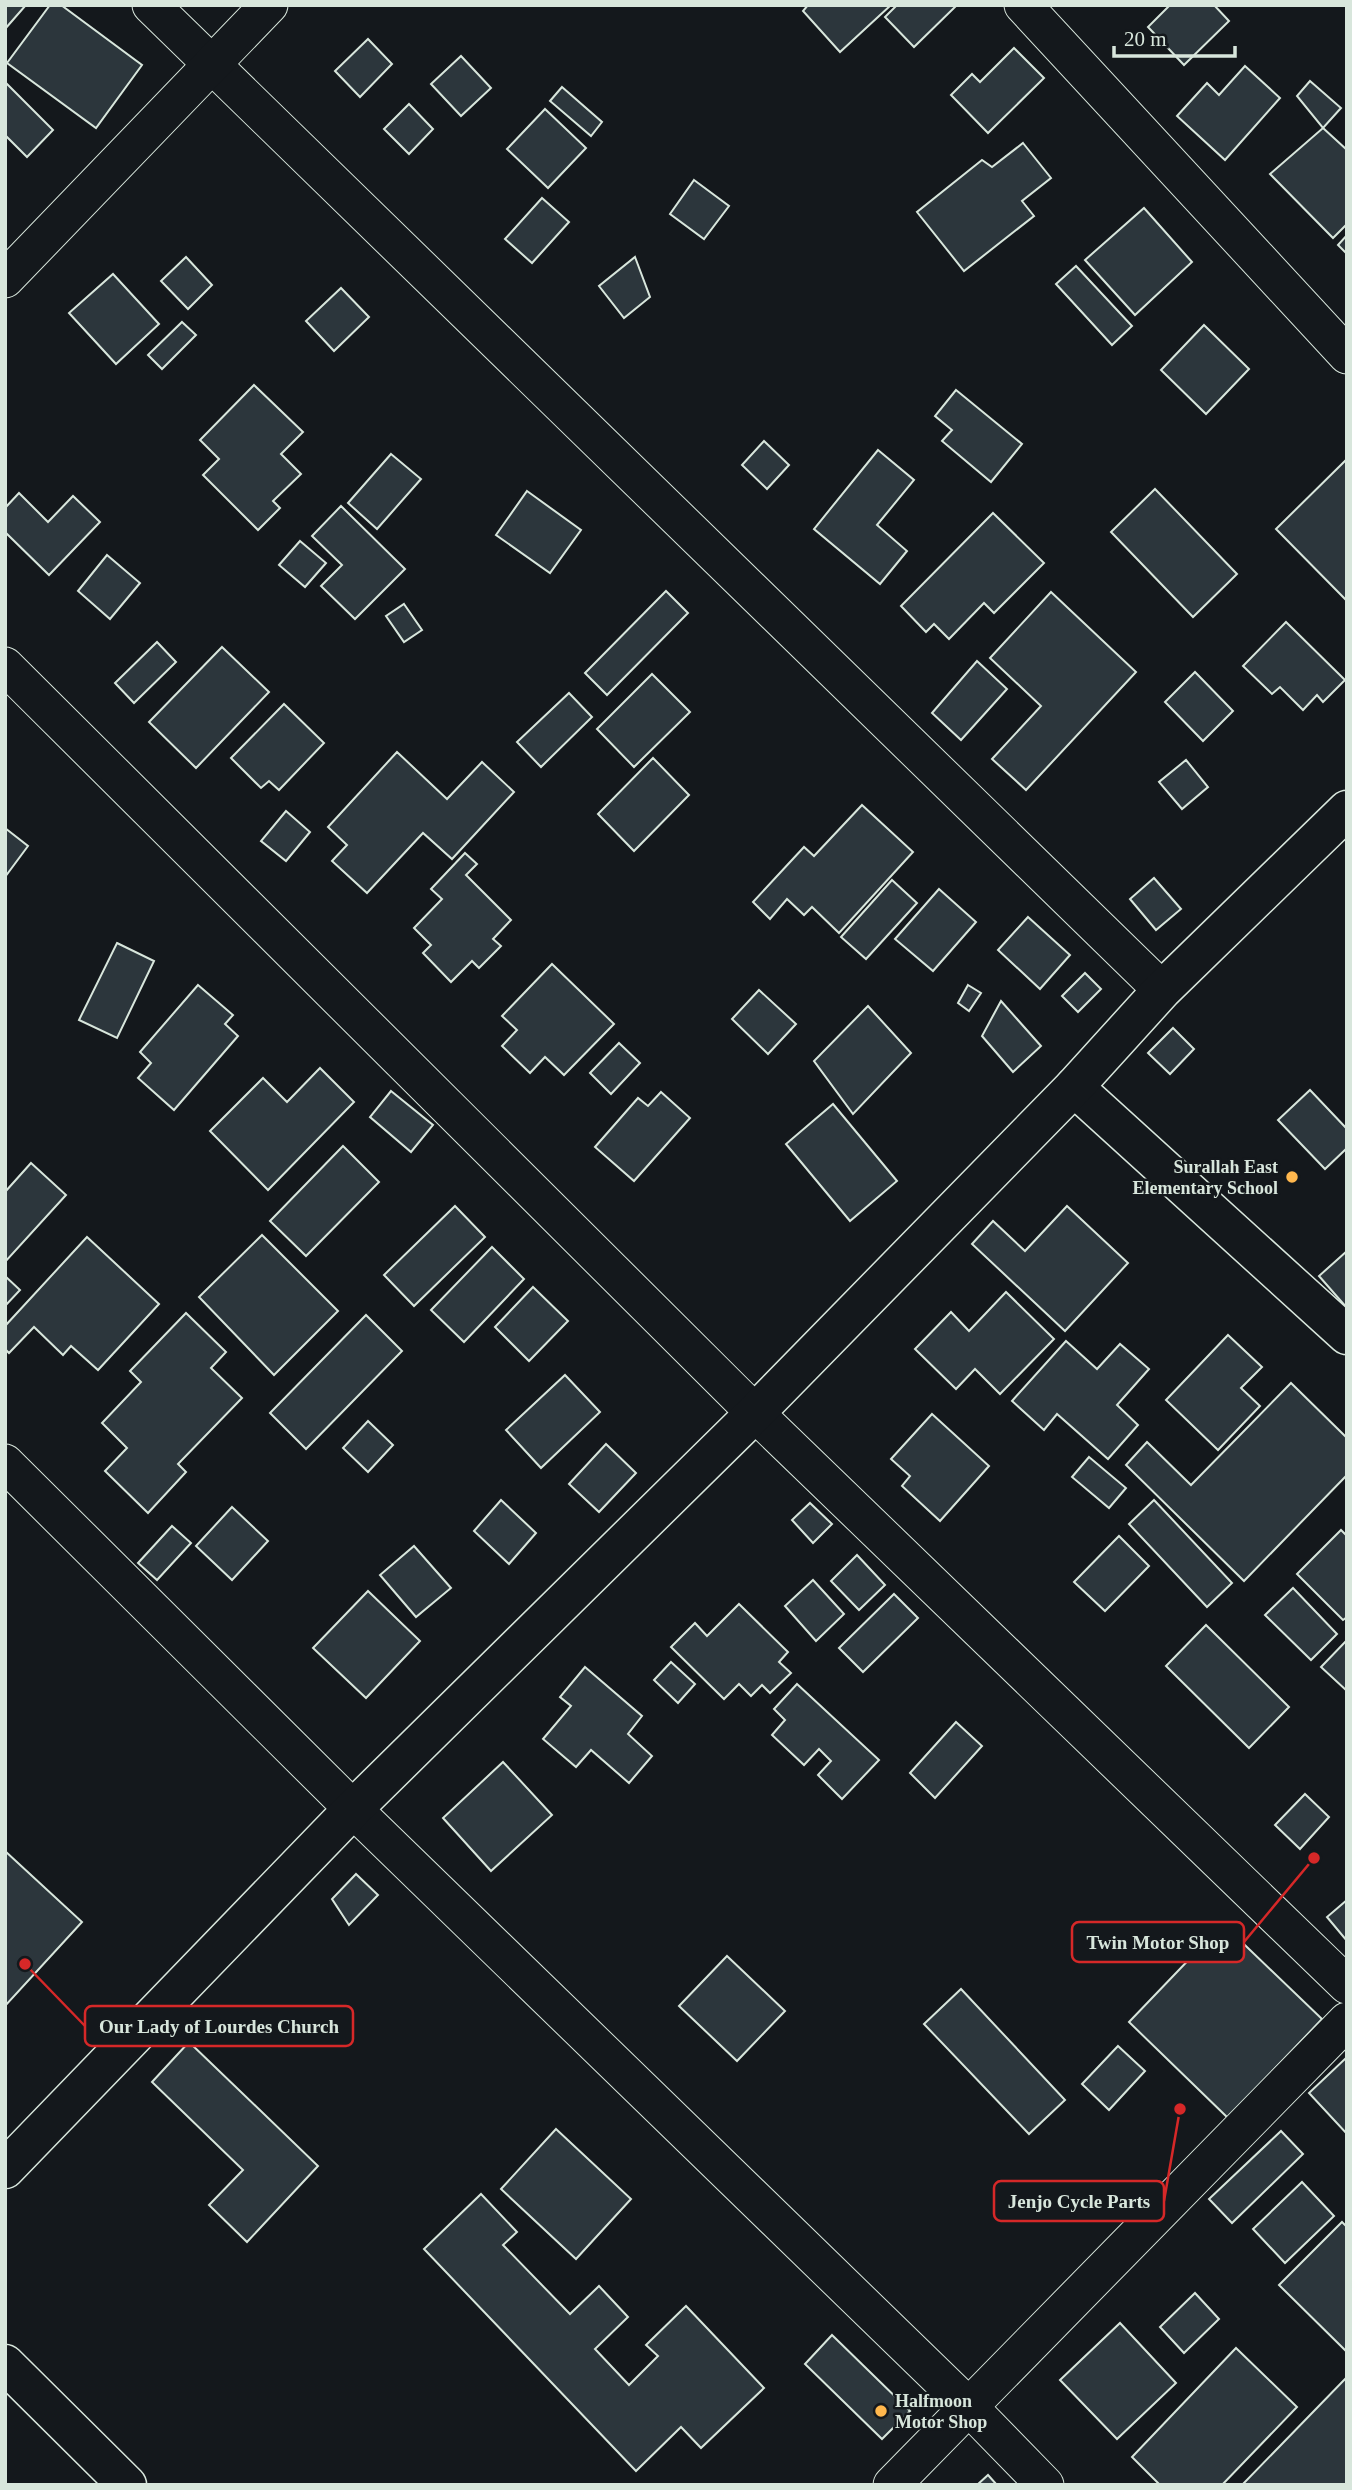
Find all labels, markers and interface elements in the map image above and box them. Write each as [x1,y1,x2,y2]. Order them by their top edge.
scale bar [1114,14,1235,58]
text: 20 m [1124,27,1167,51]
place label: Surallah East Elementary School [1133,1157,1278,1198]
marker: Surallah East Elementary School [1284,1169,1300,1185]
callout: Twin Motor Shop [1072,1922,1244,1962]
text: Twin Motor Shop [1087,1932,1229,1953]
callout: Our Lady of Lourdes Church [85,2006,353,2046]
text: Our Lady of Lourdes Church [99,2016,339,2037]
callout: Jenjo Cycle Parts [994,2181,1164,2221]
text: Jenjo Cycle Parts [1008,2191,1150,2212]
place label: Halfmoon Motor Shop [895,2391,987,2432]
marker: Halfmoon Motor Shop [873,2403,889,2419]

